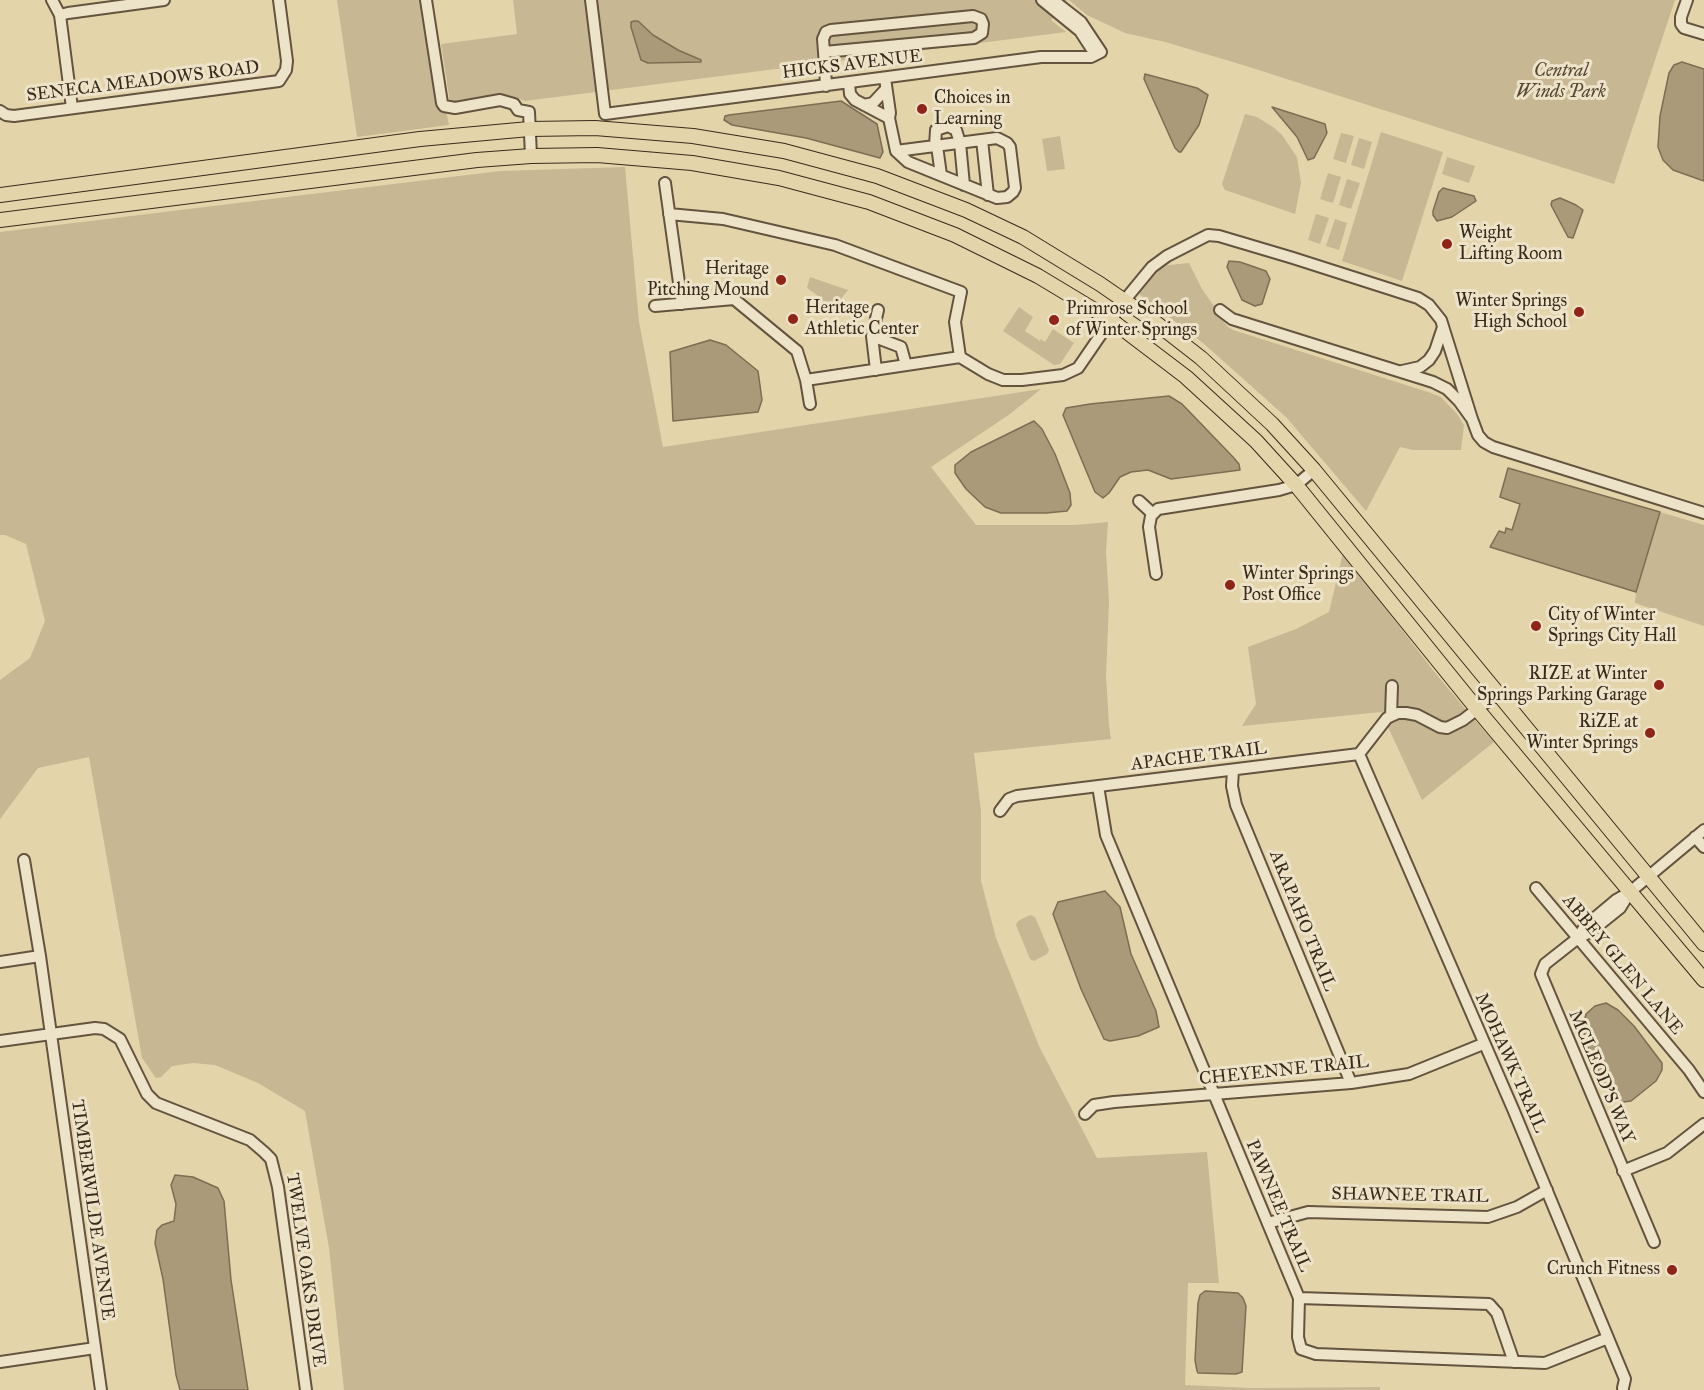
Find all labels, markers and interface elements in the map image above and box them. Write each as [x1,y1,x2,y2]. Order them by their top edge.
street label: HICKS AVENUE [781,46,923,84]
street label: SENECA MEADOWS ROAD [25,57,261,107]
park label: Central Winds Park [1516,61,1606,104]
place label: Choices in Learning [934,88,1011,130]
marker: Choices in Learning [915,102,929,116]
place label: Weight Lifting Room [1459,223,1563,266]
marker: Weight Lifting Room [1440,237,1454,251]
place label: Heritage Pitching Mound [647,259,769,302]
marker: Heritage Pitching Mound [774,273,788,287]
place label: Winter Springs High School [1455,291,1567,334]
place label: Heritage Athletic Center [805,298,918,340]
place label: Primrose School of Winter Springs [1066,299,1197,342]
marker: Winter Springs High School [1572,305,1586,319]
marker: Heritage Athletic Center [786,312,800,326]
marker: Primrose School of Winter Springs [1047,313,1061,327]
place label: Winter Springs Post Office [1242,564,1354,606]
marker: Winter Springs Post Office [1223,578,1237,592]
place label: City of Winter Springs City Hall [1548,605,1676,648]
marker: City of Winter Springs City Hall [1529,619,1543,633]
place label: RIZE at Winter Springs Parking Garage [1477,664,1647,706]
marker: RIZE at Winter Springs Parking Garage [1652,678,1666,692]
place label: RiZE at Winter Springs [1526,712,1638,754]
marker: RiZE at Winter Springs [1643,726,1657,740]
street label: APACHE TRAIL [1130,738,1268,776]
street label: ARAPAHO TRAIL [1264,847,1340,995]
street label: ABBEY GLEN LANE [1557,891,1687,1039]
street label: MOHAWK TRAIL [1470,990,1550,1136]
street label: MCLEOD'S WAY [1563,1007,1639,1147]
street label: CHEYENNE TRAIL [1198,1051,1370,1091]
street label: TIMBERWILDE AVENUE [66,1098,118,1322]
street label: PAWNEE TRAIL [1240,1137,1316,1275]
street label: TWELVE OAKS DRIVE [281,1172,329,1368]
street label: SHAWNEE TRAIL [1331,1184,1489,1208]
place label: Crunch Fitness [1547,1259,1660,1281]
marker: Crunch Fitness [1665,1263,1679,1277]

